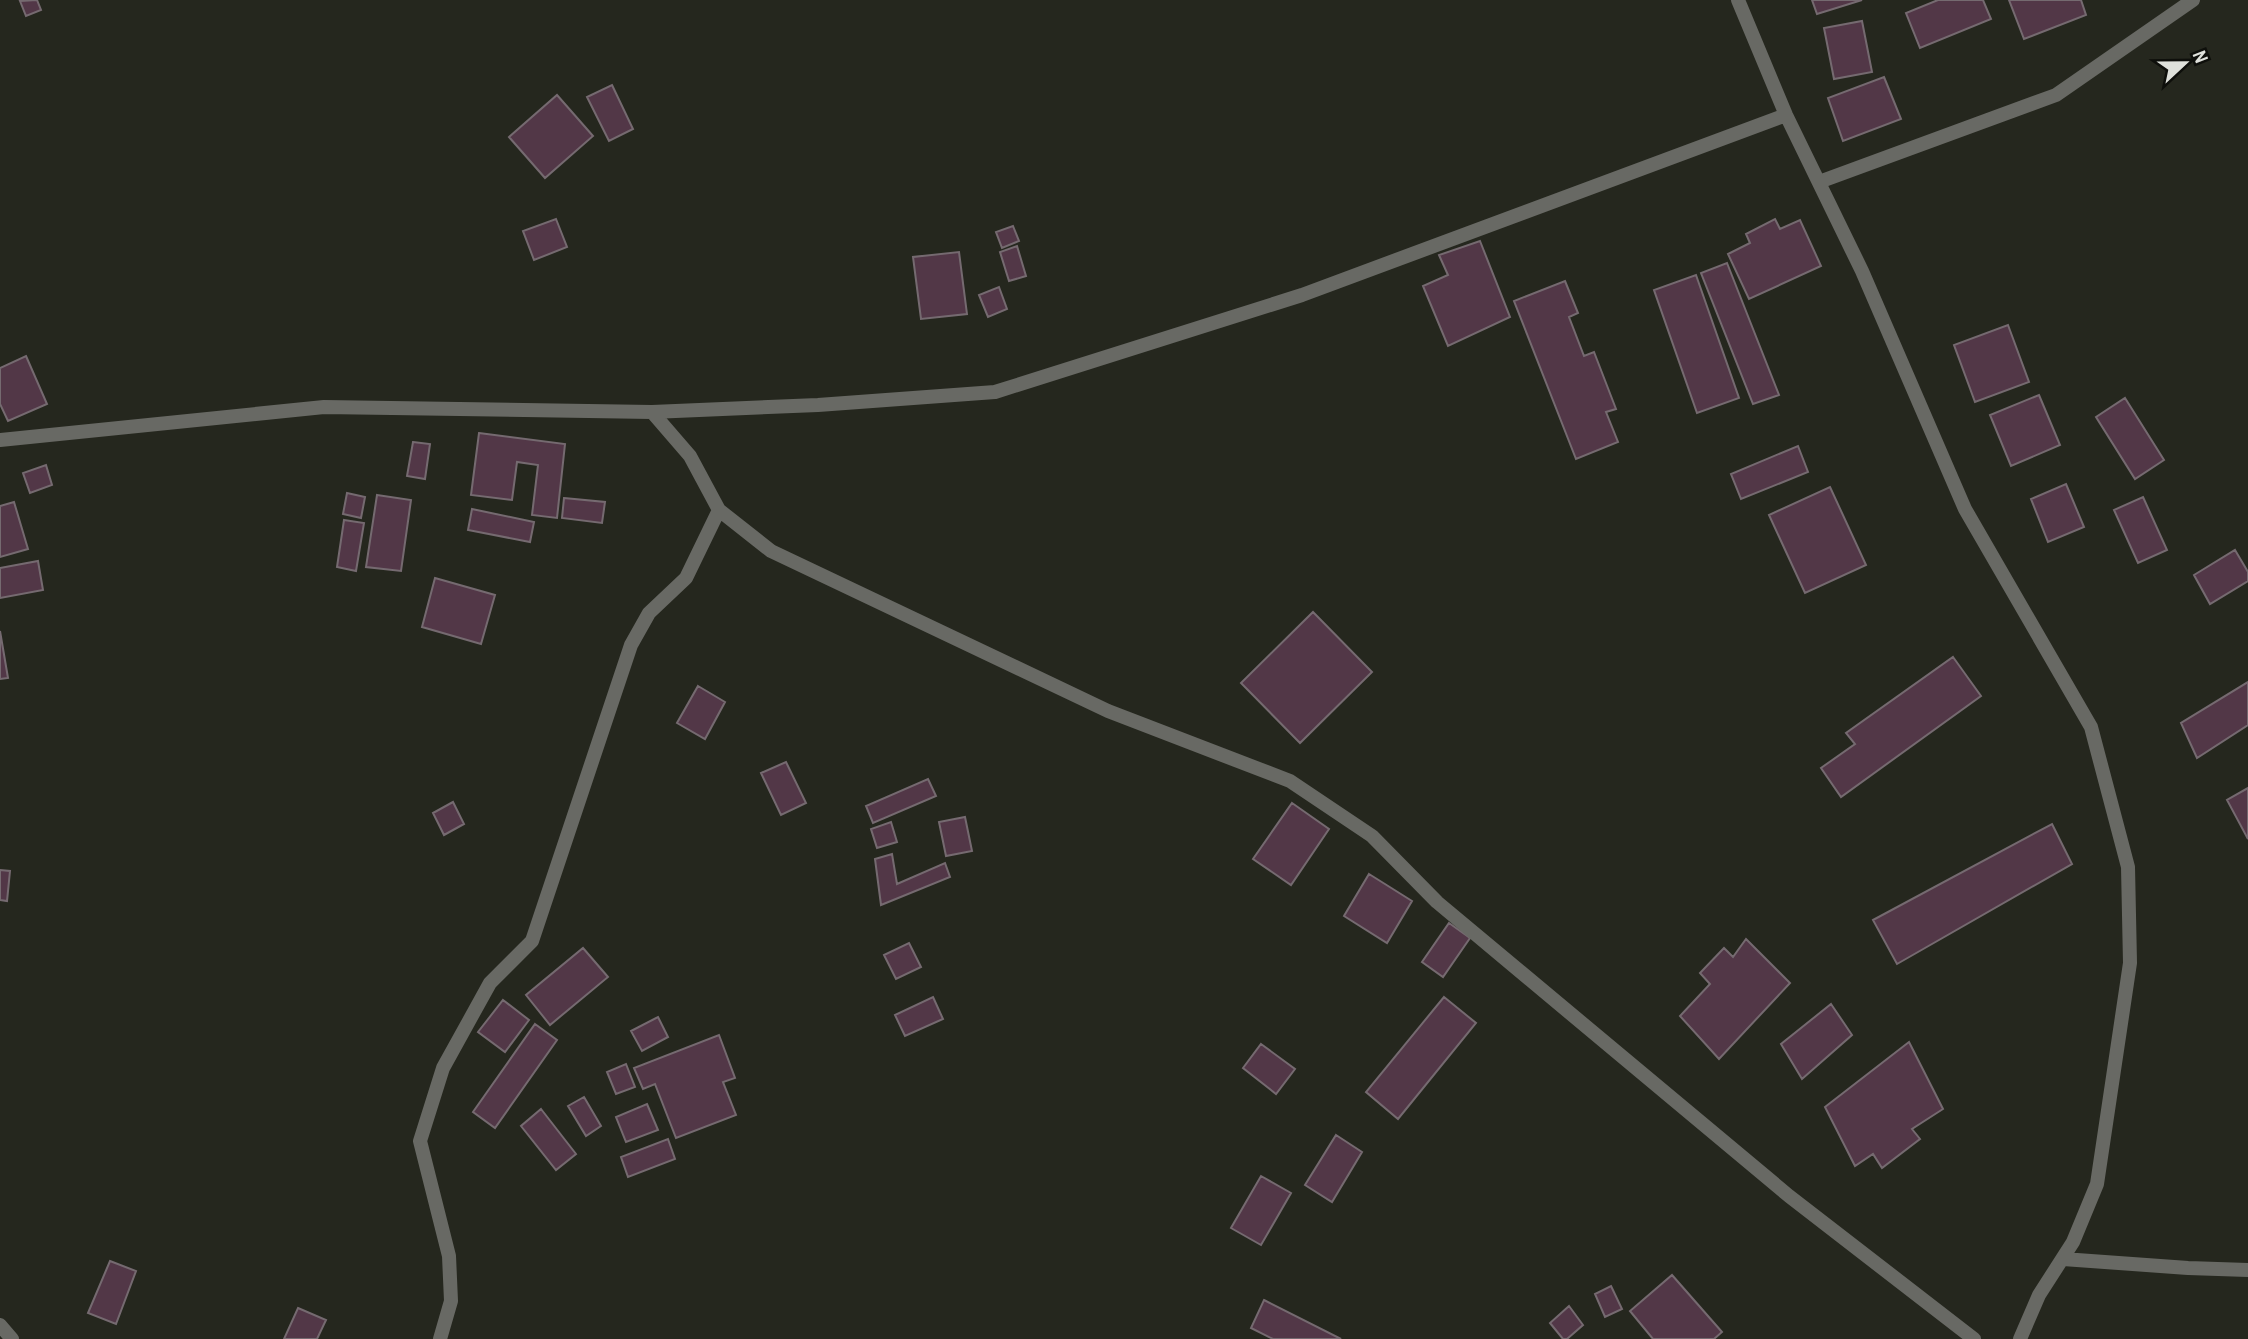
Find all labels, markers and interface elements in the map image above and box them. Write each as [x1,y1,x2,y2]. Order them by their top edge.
north arrow [2150,28,2220,98]
text: N [2187,47,2215,67]

